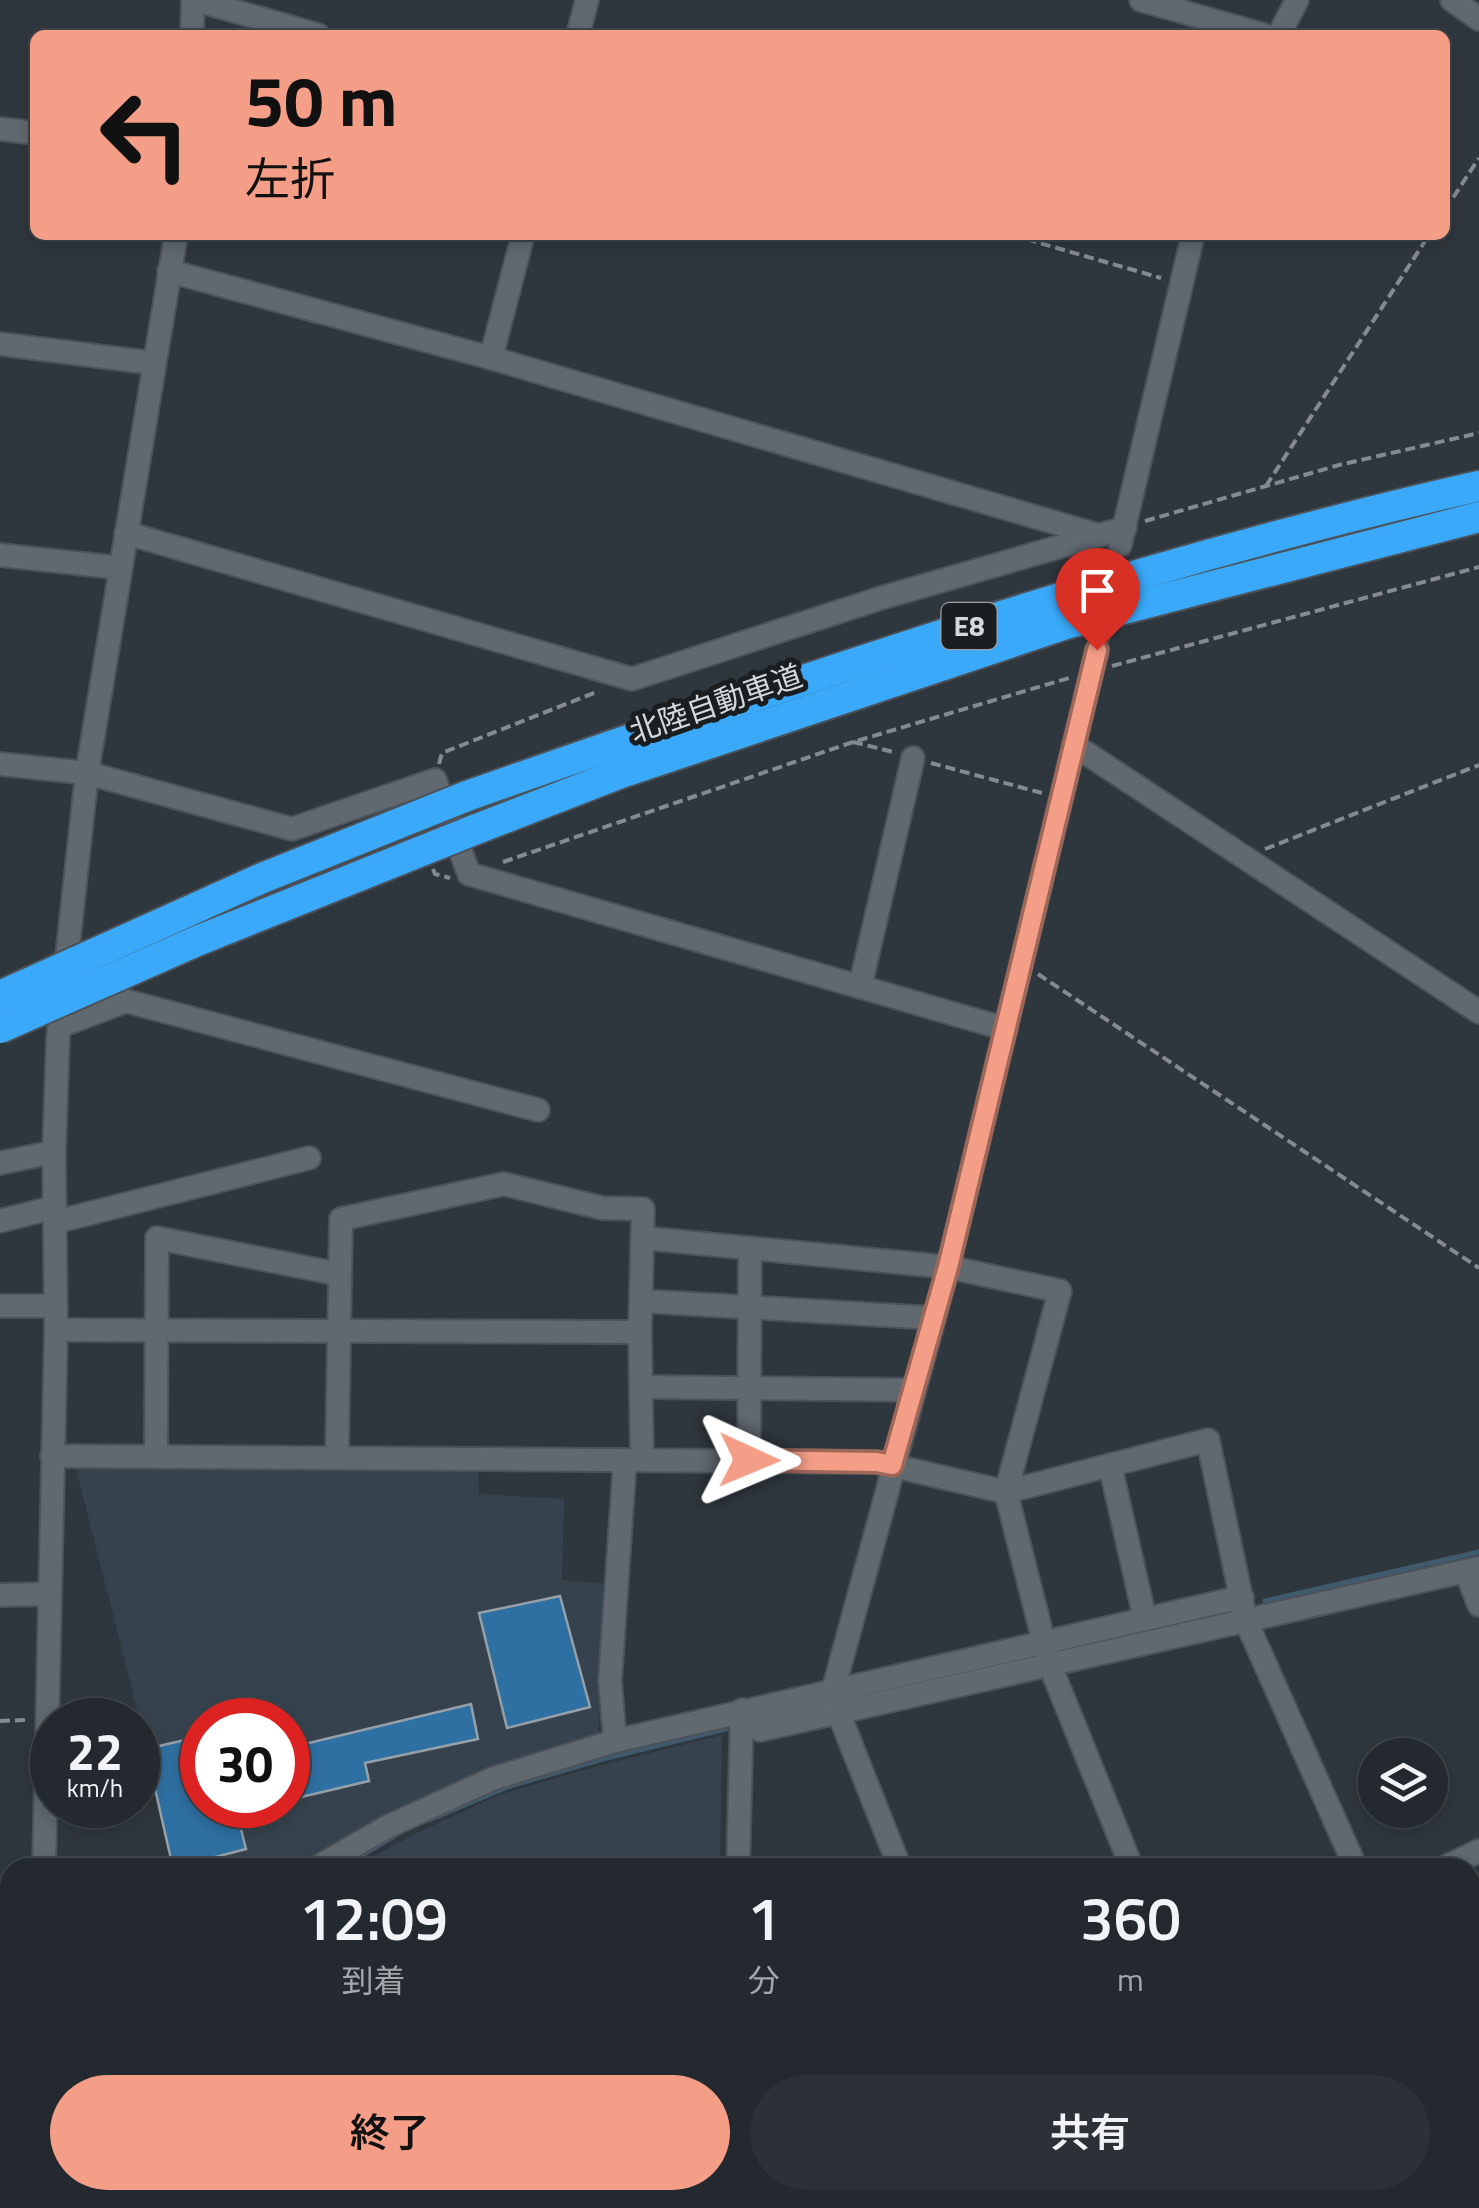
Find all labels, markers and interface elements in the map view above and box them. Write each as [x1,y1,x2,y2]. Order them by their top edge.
text: 50 m [245,47,398,153]
icon: left [80,70,210,200]
text: 左折 [245,144,335,212]
pin [1055,548,1140,651]
icon: arrive [1070,563,1125,618]
road number: E8 [942,603,996,649]
street label: 北陸自動車道 [623,652,808,754]
position arrow [697,1408,801,1512]
speed limit sign: 30 [180,1698,310,1828]
text: 22 [67,1713,123,1789]
map controls [1358,1738,1448,1828]
button: layers [1358,1738,1448,1828]
text: km/h [67,1769,123,1807]
text: 12:09 [299,1872,448,1963]
text: 1 [747,1872,781,1963]
text: 360 [1080,1872,1181,1963]
text: m [1117,1955,1144,2003]
text: 到着 [342,1956,406,2004]
text: 分 [748,1956,780,2004]
button: 終了 [50,2075,730,2190]
button: 共有 [750,2075,1430,2190]

